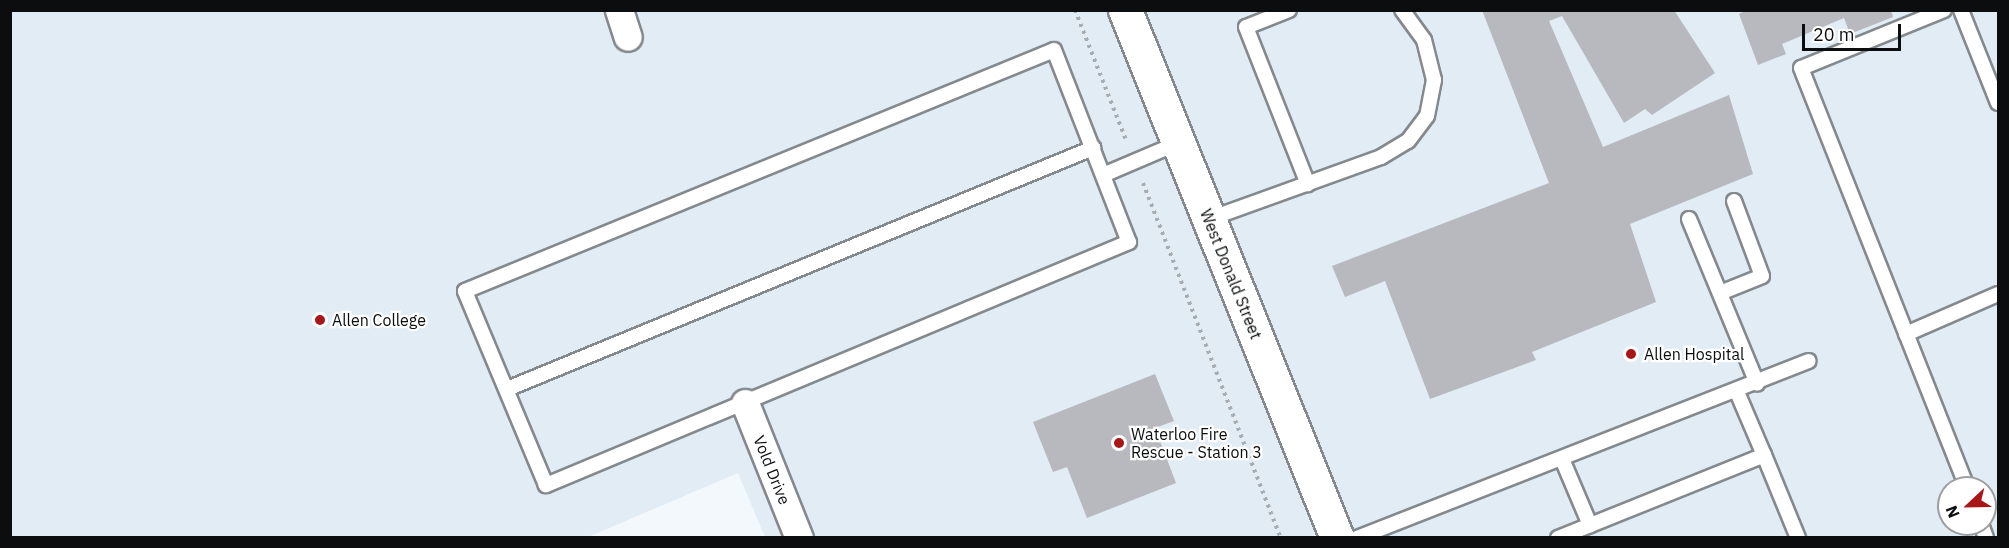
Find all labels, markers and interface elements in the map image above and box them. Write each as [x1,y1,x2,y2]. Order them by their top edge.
scale bar [1805,12,1904,50]
text: 20 m [1813,23,1855,46]
street label: West Donald Street [1196,206,1266,342]
place label: Allen College [332,310,426,330]
marker: Allen College [313,313,327,327]
place label: Allen Hospital [1644,344,1744,364]
marker: Allen Hospital [1622,345,1640,363]
place label: Waterloo Fire Rescue - Station 3 [1131,424,1262,462]
street label: Vold Drive [749,433,795,507]
marker: Waterloo Fire Rescue - Station 3 [1112,436,1126,450]
north arrow [1937,476,1997,536]
text: N [1941,503,1964,521]

